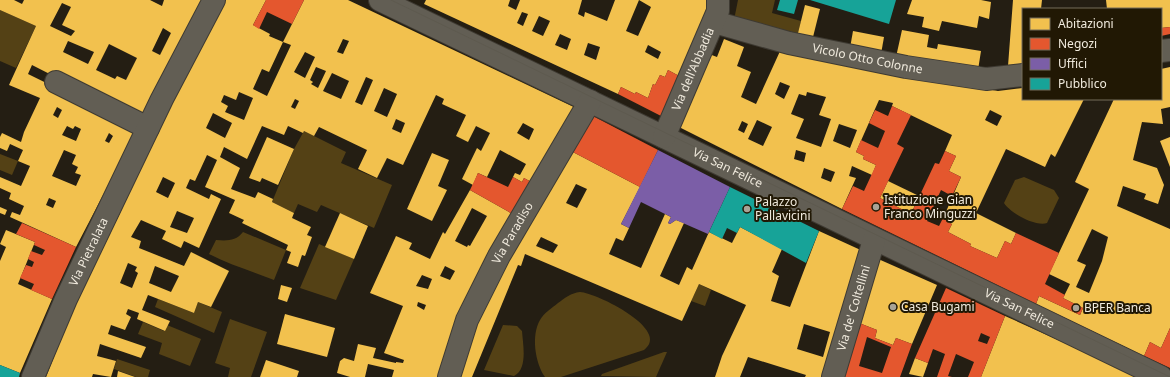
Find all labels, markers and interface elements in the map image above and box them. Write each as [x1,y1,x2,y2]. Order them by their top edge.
legend [1022,8,1162,100]
text: Abitazioni [1058,15,1114,32]
street label: Via dell'Abbadia [667,25,718,113]
text: Negozi [1058,35,1097,52]
street label: Vicolo Otto Colonne [811,39,924,77]
text: Uffici [1058,55,1087,72]
text: Pubblico [1058,75,1107,92]
street label: Via San Felice [690,143,766,192]
place label: Istituzione Gian Franco Minguzzi [884,191,976,222]
place label: Palazzo Pallavicini [755,193,810,224]
street label: Via Paradiso [487,199,537,267]
marker: Istituzione Gian Franco Minguzzi [871,202,881,212]
marker: Palazzo Pallavicini [742,204,752,214]
street label: Via Pietralata [64,215,112,289]
street label: Via de' Coltellini [832,263,874,353]
street label: Via San Felice [982,284,1058,332]
place label: Casa Bugami [901,298,975,315]
place label: BPER Banca [1084,299,1151,316]
marker: Casa Bugami [888,302,898,312]
marker: BPER Banca [1071,303,1081,313]

